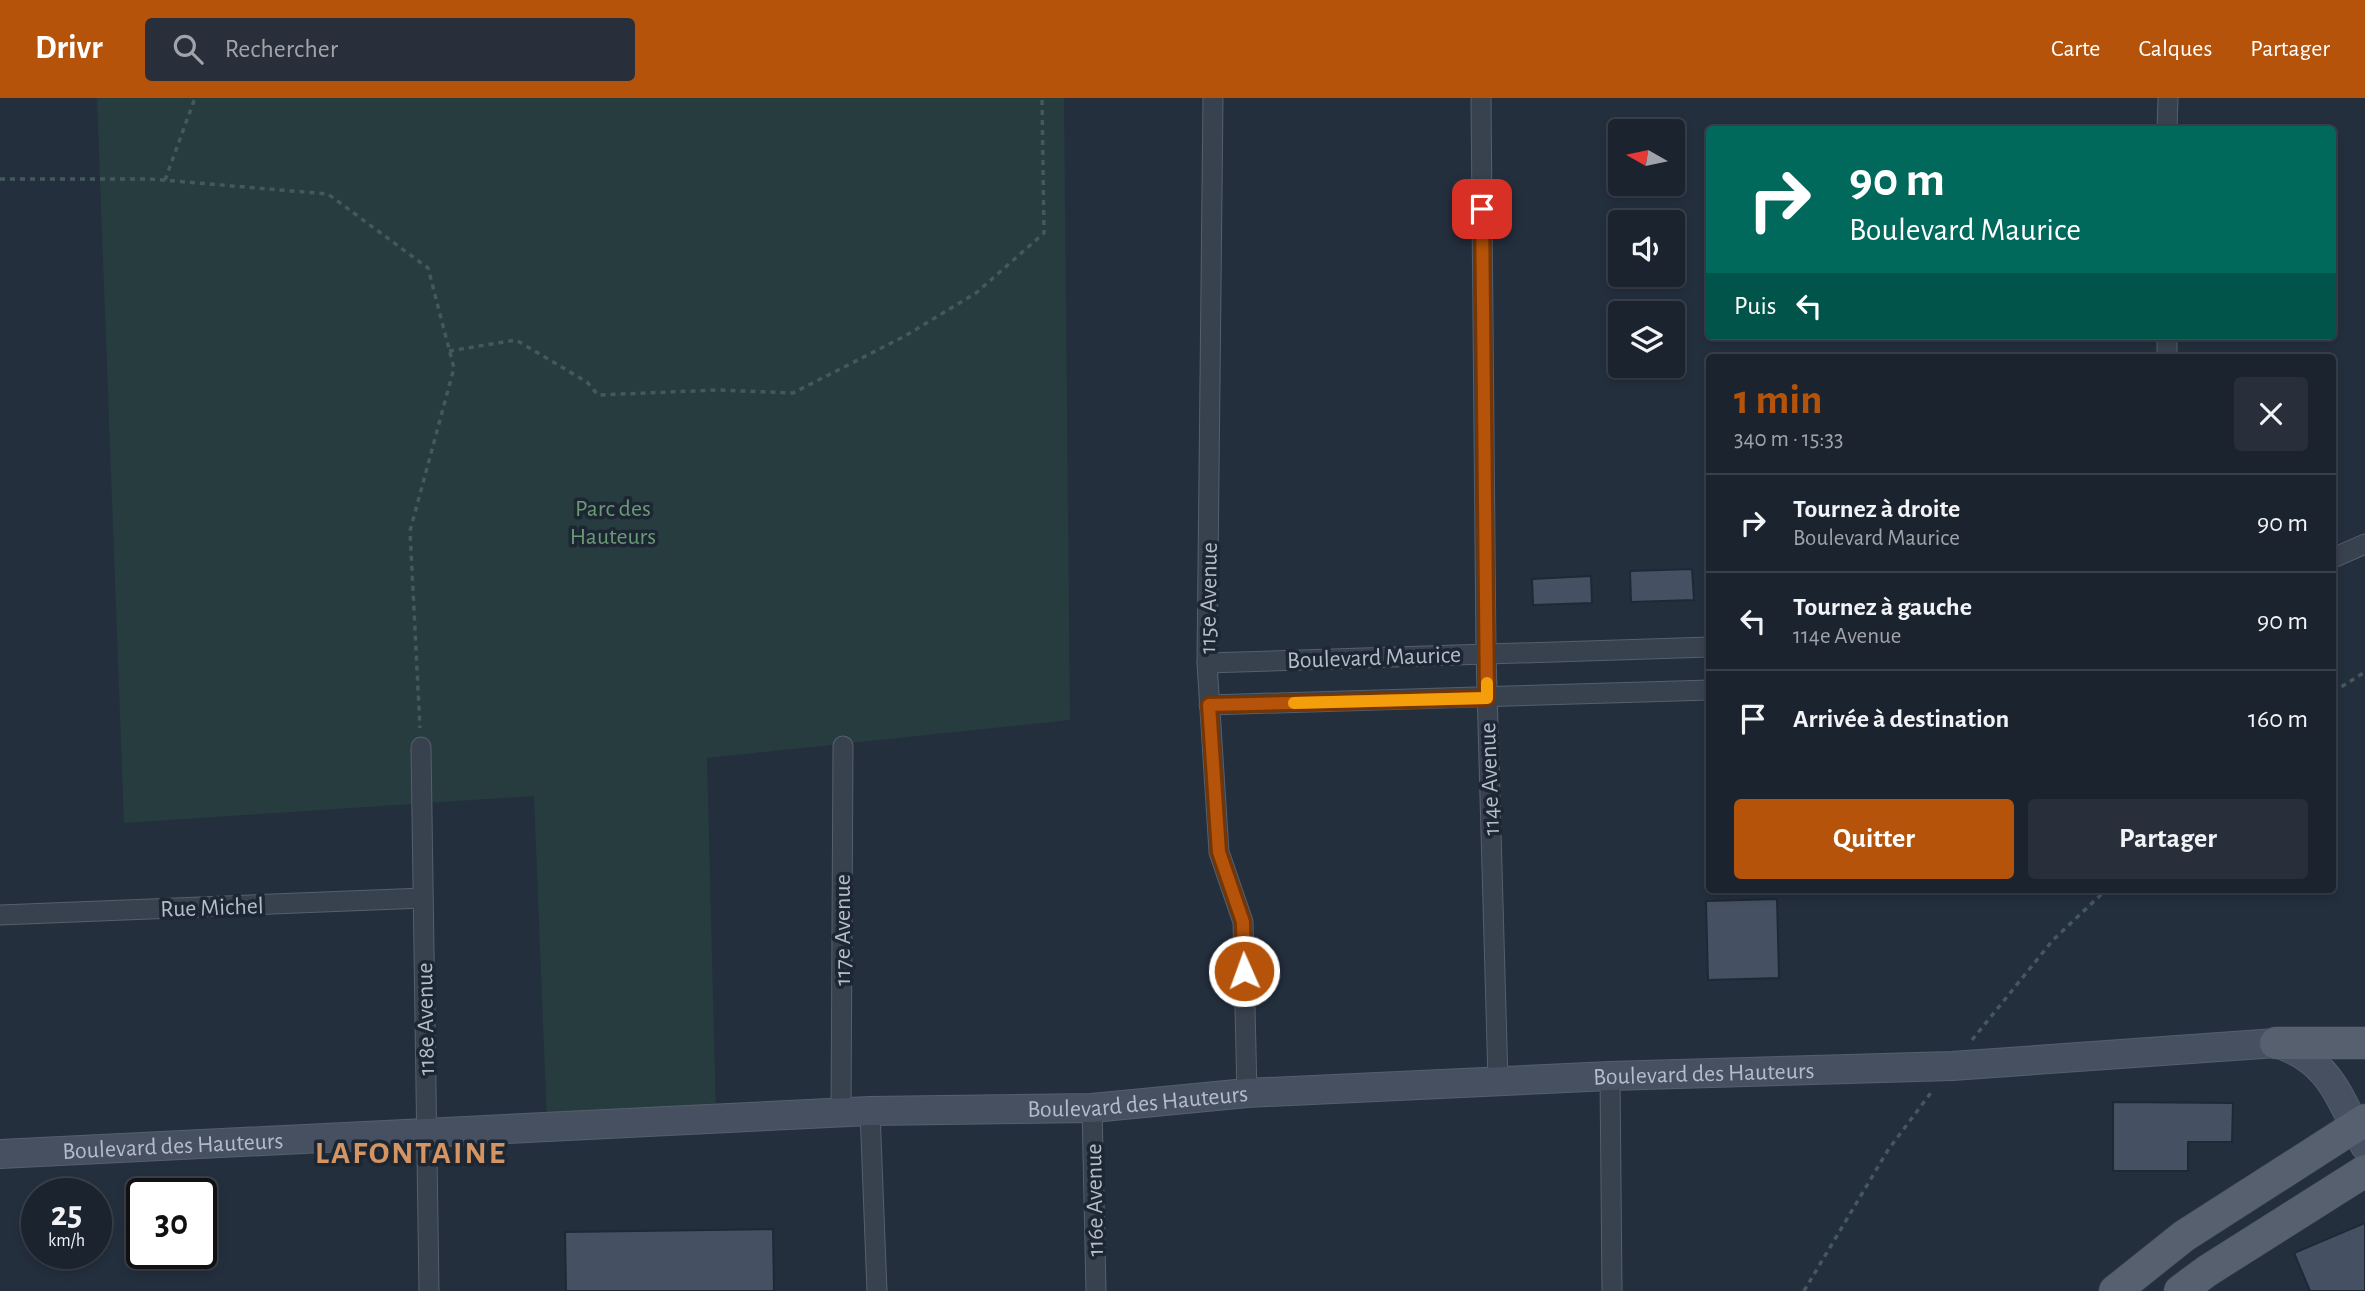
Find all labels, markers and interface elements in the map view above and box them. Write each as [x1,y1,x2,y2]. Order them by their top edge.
search box [145,18,635,81]
icon: search [169,30,207,68]
text: Drivr [35,32,103,65]
text: Rechercher [225,36,338,62]
text: Carte [2051,37,2100,61]
text: Calques [2138,37,2212,61]
text: Partager [2250,37,2330,61]
north arrow [1608,119,1685,196]
map controls [1608,119,1685,378]
icon: right [1734,154,1825,245]
text: 90 m [1849,156,1945,205]
pin [1452,179,1512,239]
icon: arrive [1463,190,1501,228]
button: sound [1608,210,1685,287]
text: Boulevard Maurice [1849,214,2081,246]
icon: left [1790,287,1828,325]
text: Puis [1734,293,1776,319]
button: layers [1608,301,1685,378]
button: close [2234,377,2308,451]
text: 1 min [1734,379,1823,421]
text: 340 m · 15:33 [1734,428,1843,451]
text: Tournez à droite [1793,496,1960,522]
park label: Parc des Hauteurs [570,497,656,549]
icon: right [1734,504,1772,542]
text: 90 m [2257,510,2308,536]
text: Boulevard Maurice [1793,527,1960,550]
street label: 115e Avenue [1196,542,1222,654]
text: Tournez à gauche [1793,594,1972,620]
icon: left [1734,602,1772,640]
text: 90 m [2257,608,2308,634]
text: 114e Avenue [1793,625,1901,648]
street label: Boulevard Maurice [1287,643,1461,673]
icon: arrive [1734,700,1772,738]
text: Arrivée à destination [1793,706,2009,732]
text: 160 m [2248,706,2308,732]
street label: 114e Avenue [1476,722,1504,836]
button: Quitter [1734,799,2014,879]
button: Partager [2028,799,2308,879]
street label: 117e Avenue [831,874,855,986]
street label: Rue Michel [160,894,264,922]
position arrow [1207,934,1281,1008]
street label: 118e Avenue [413,962,439,1076]
street label: Boulevard des Hauteurs [1593,1059,1815,1090]
street label: Boulevard des Hauteurs [1027,1082,1249,1122]
street label: Boulevard des Hauteurs [62,1129,284,1164]
district label: LAFONTAINE [315,1137,507,1169]
street label: 116e Avenue [1082,1143,1108,1257]
speed limit sign: 30 [126,1178,217,1269]
text: 25 [51,1197,82,1232]
text: km/h [48,1232,85,1250]

